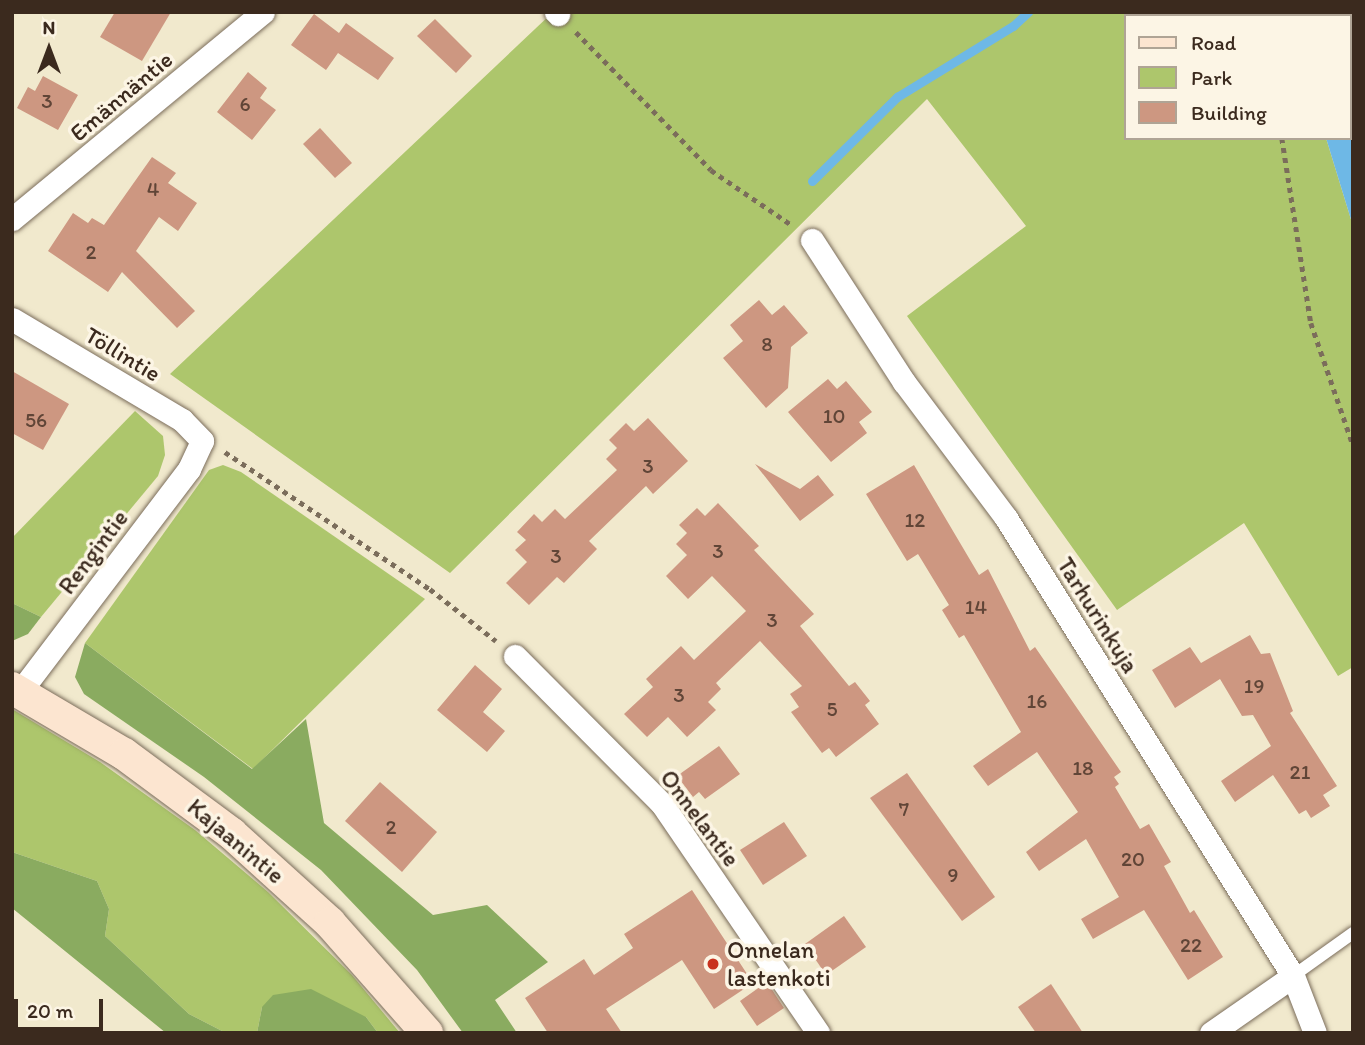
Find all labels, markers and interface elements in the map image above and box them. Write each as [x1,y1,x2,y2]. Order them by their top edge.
north arrow [14,14,84,84]
legend [1124,14,1351,140]
text: N [43,16,55,39]
text: Road [1191,30,1236,55]
street label: Emännäntie [64,45,178,147]
text: Park [1191,65,1232,90]
house number: 3 [41,88,53,114]
house number: 6 [239,91,251,117]
text: Building [1191,100,1267,125]
house number: 4 [147,176,159,202]
house number: 2 [85,239,97,265]
street label: Töllintie [80,320,166,388]
house number: 8 [761,331,773,357]
house number: 10 [823,403,845,429]
house number: 56 [25,407,47,433]
house number: 3 [642,453,654,479]
street label: Rengintie [52,504,134,600]
house number: 12 [905,507,925,533]
house number: 3 [712,538,724,564]
house number: 3 [550,543,562,569]
street label: Tarhurinkuja [1051,552,1145,678]
house number: 14 [965,594,987,620]
house number: 3 [766,607,778,633]
house number: 19 [1244,673,1264,699]
house number: 3 [673,682,685,708]
house number: 16 [1027,688,1047,714]
house number: 5 [826,696,838,722]
house number: 18 [1072,755,1094,781]
house number: 21 [1290,759,1310,785]
street label: Onnelantie [654,764,746,872]
street label: Kajaanintie [182,792,290,890]
house number: 7 [899,796,909,822]
house number: 2 [385,814,397,840]
house number: 20 [1121,846,1145,872]
house number: 9 [948,862,958,888]
house number: 22 [1180,932,1202,958]
place label: Onnelan lastenkoti [727,936,831,992]
marker: Onnelan lastenkoti [705,956,721,972]
scale bar [18,986,107,1030]
text: 20 m [27,998,73,1023]

